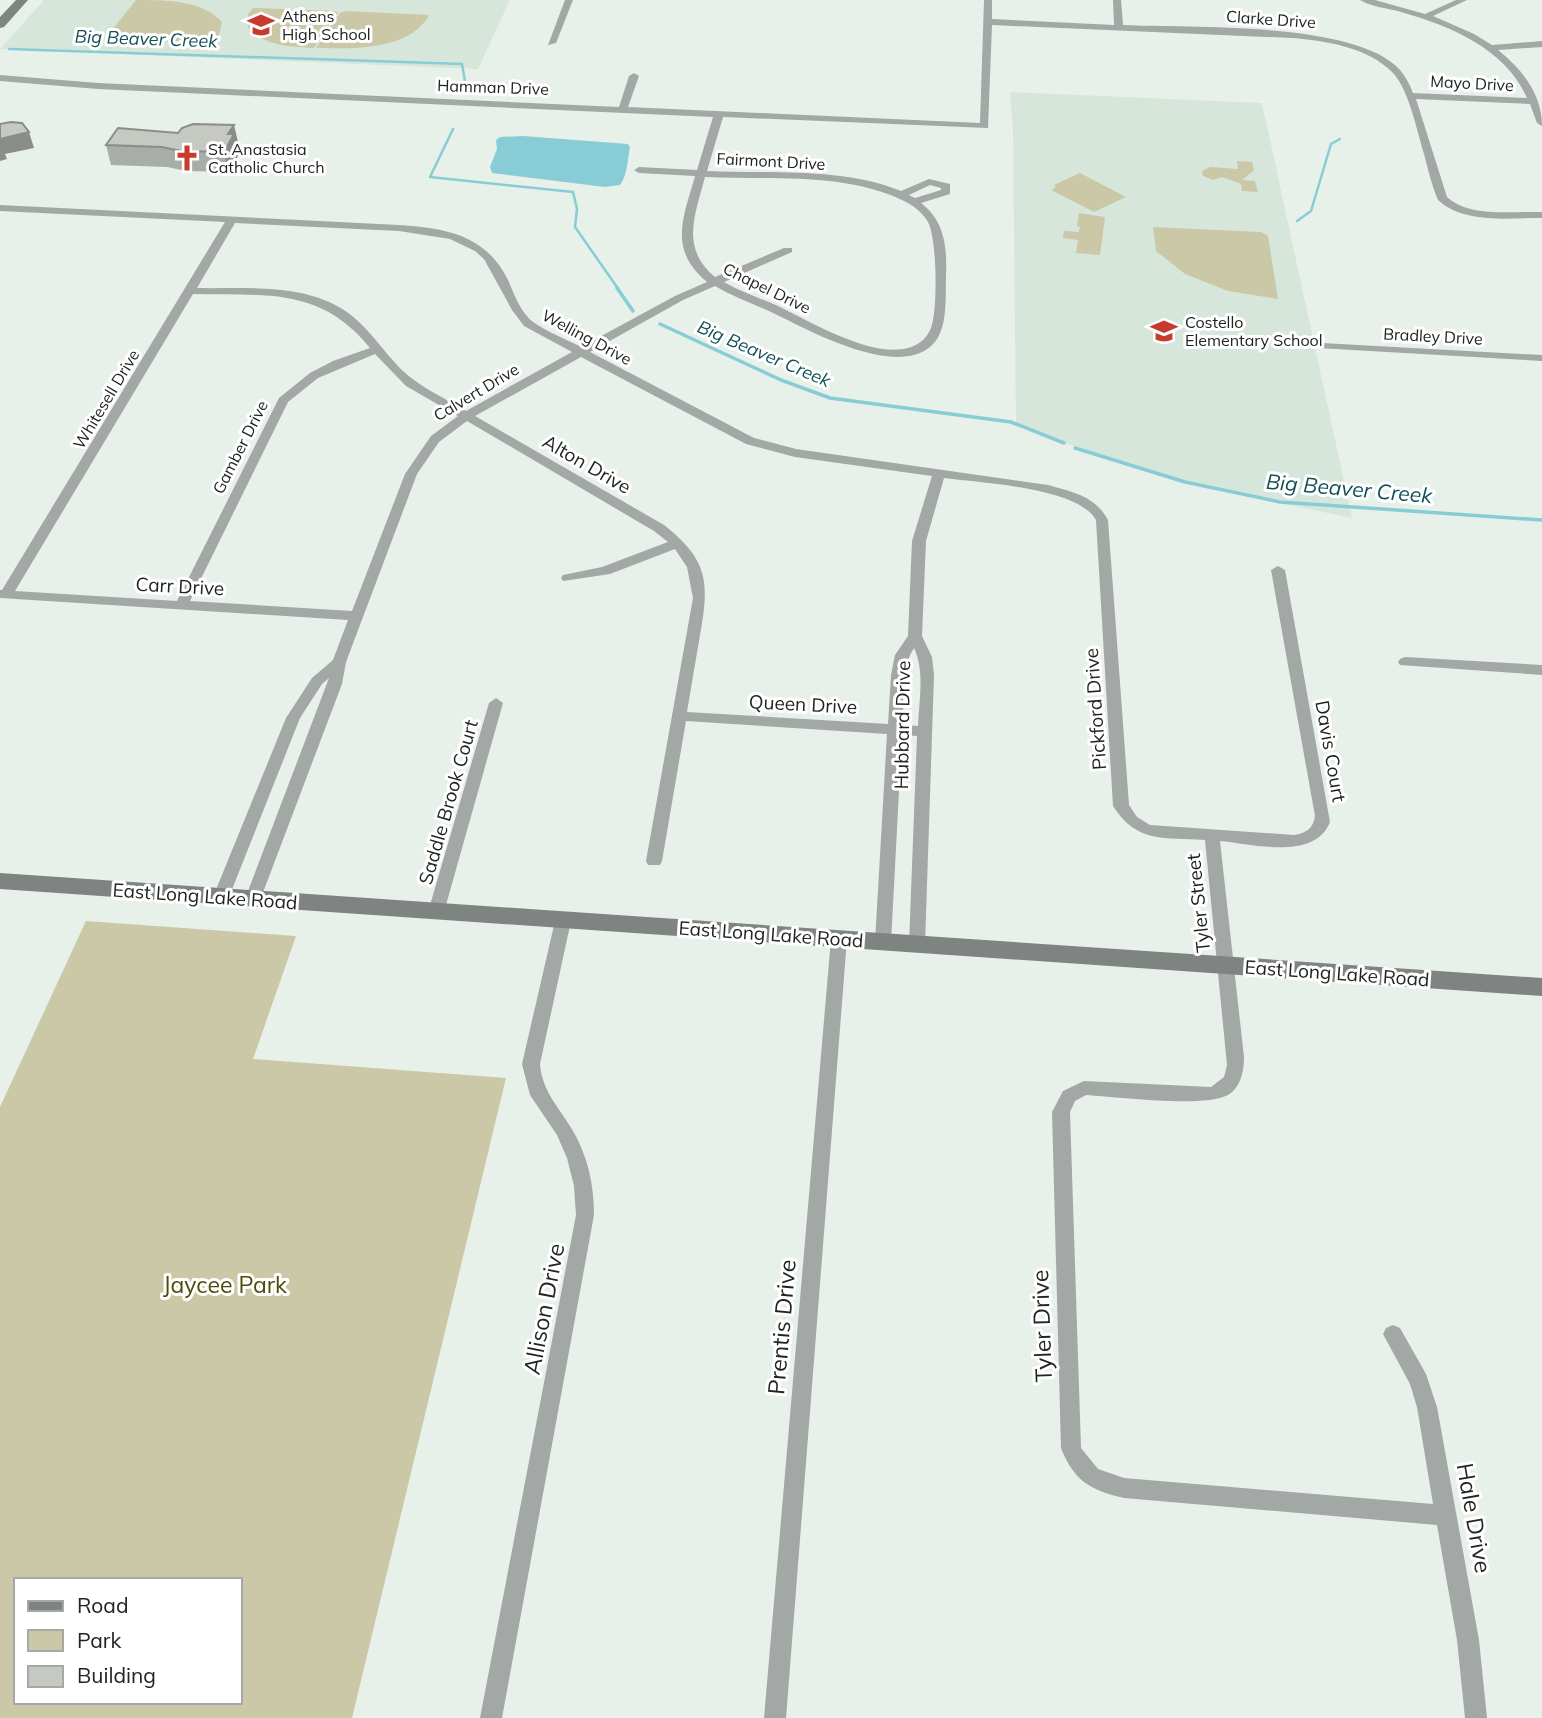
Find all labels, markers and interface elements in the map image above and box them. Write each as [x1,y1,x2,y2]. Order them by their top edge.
place label: Athens High School [282,6,371,44]
street label: Clarke Drive [1226,6,1316,32]
school or university icon: Athens High School [246,10,276,40]
water label: Big Beaver Creek [74,25,219,53]
street label: Mayo Drive [1430,71,1514,95]
street label: Hamman Drive [437,75,549,99]
place label: St. Anastasia Catholic Church [208,139,325,177]
church icon: St. Anastasia Catholic Church [172,143,202,173]
street label: Fairmont Drive [716,148,826,174]
street label: Chapel Drive [720,258,814,318]
street label: Welling Drive [539,305,635,369]
place label: Costello Elementary School [1185,312,1323,350]
water label: Big Beaver Creek [694,315,835,392]
school or university icon: Costello Elementary School [1149,316,1179,346]
street label: Bradley Drive [1383,323,1483,349]
street label: Whitesell Drive [69,346,143,452]
street label: Calvert Drive [430,359,522,425]
street label: Gamber Drive [208,397,272,497]
street label: Alton Drive [539,429,635,499]
water label: Big Beaver Creek [1265,468,1434,508]
street label: Carr Drive [135,572,225,600]
street label: Pickford Drive [1079,647,1111,771]
street label: Hubbard Drive [889,660,915,790]
street label: Queen Drive [748,689,858,719]
street label: Davis Court [1310,698,1352,804]
street label: Saddle Brook Court [413,717,483,887]
street label: Tyler Street [1181,852,1215,954]
street label: East Long Lake Road [112,878,298,914]
street label: East Long Lake Road [678,916,864,952]
street label: East Long Lake Road [1244,955,1430,991]
street label: Allison Drive [517,1241,570,1377]
street label: Prentis Drive [761,1258,802,1396]
street label: Tyler Drive [1025,1269,1058,1383]
park label: Jaycee Park [163,1270,288,1299]
street label: Hale Drive [1451,1461,1498,1575]
legend [14,1578,242,1704]
text: Road [77,1592,128,1618]
text: Park [77,1627,121,1653]
text: Building [77,1662,156,1688]

